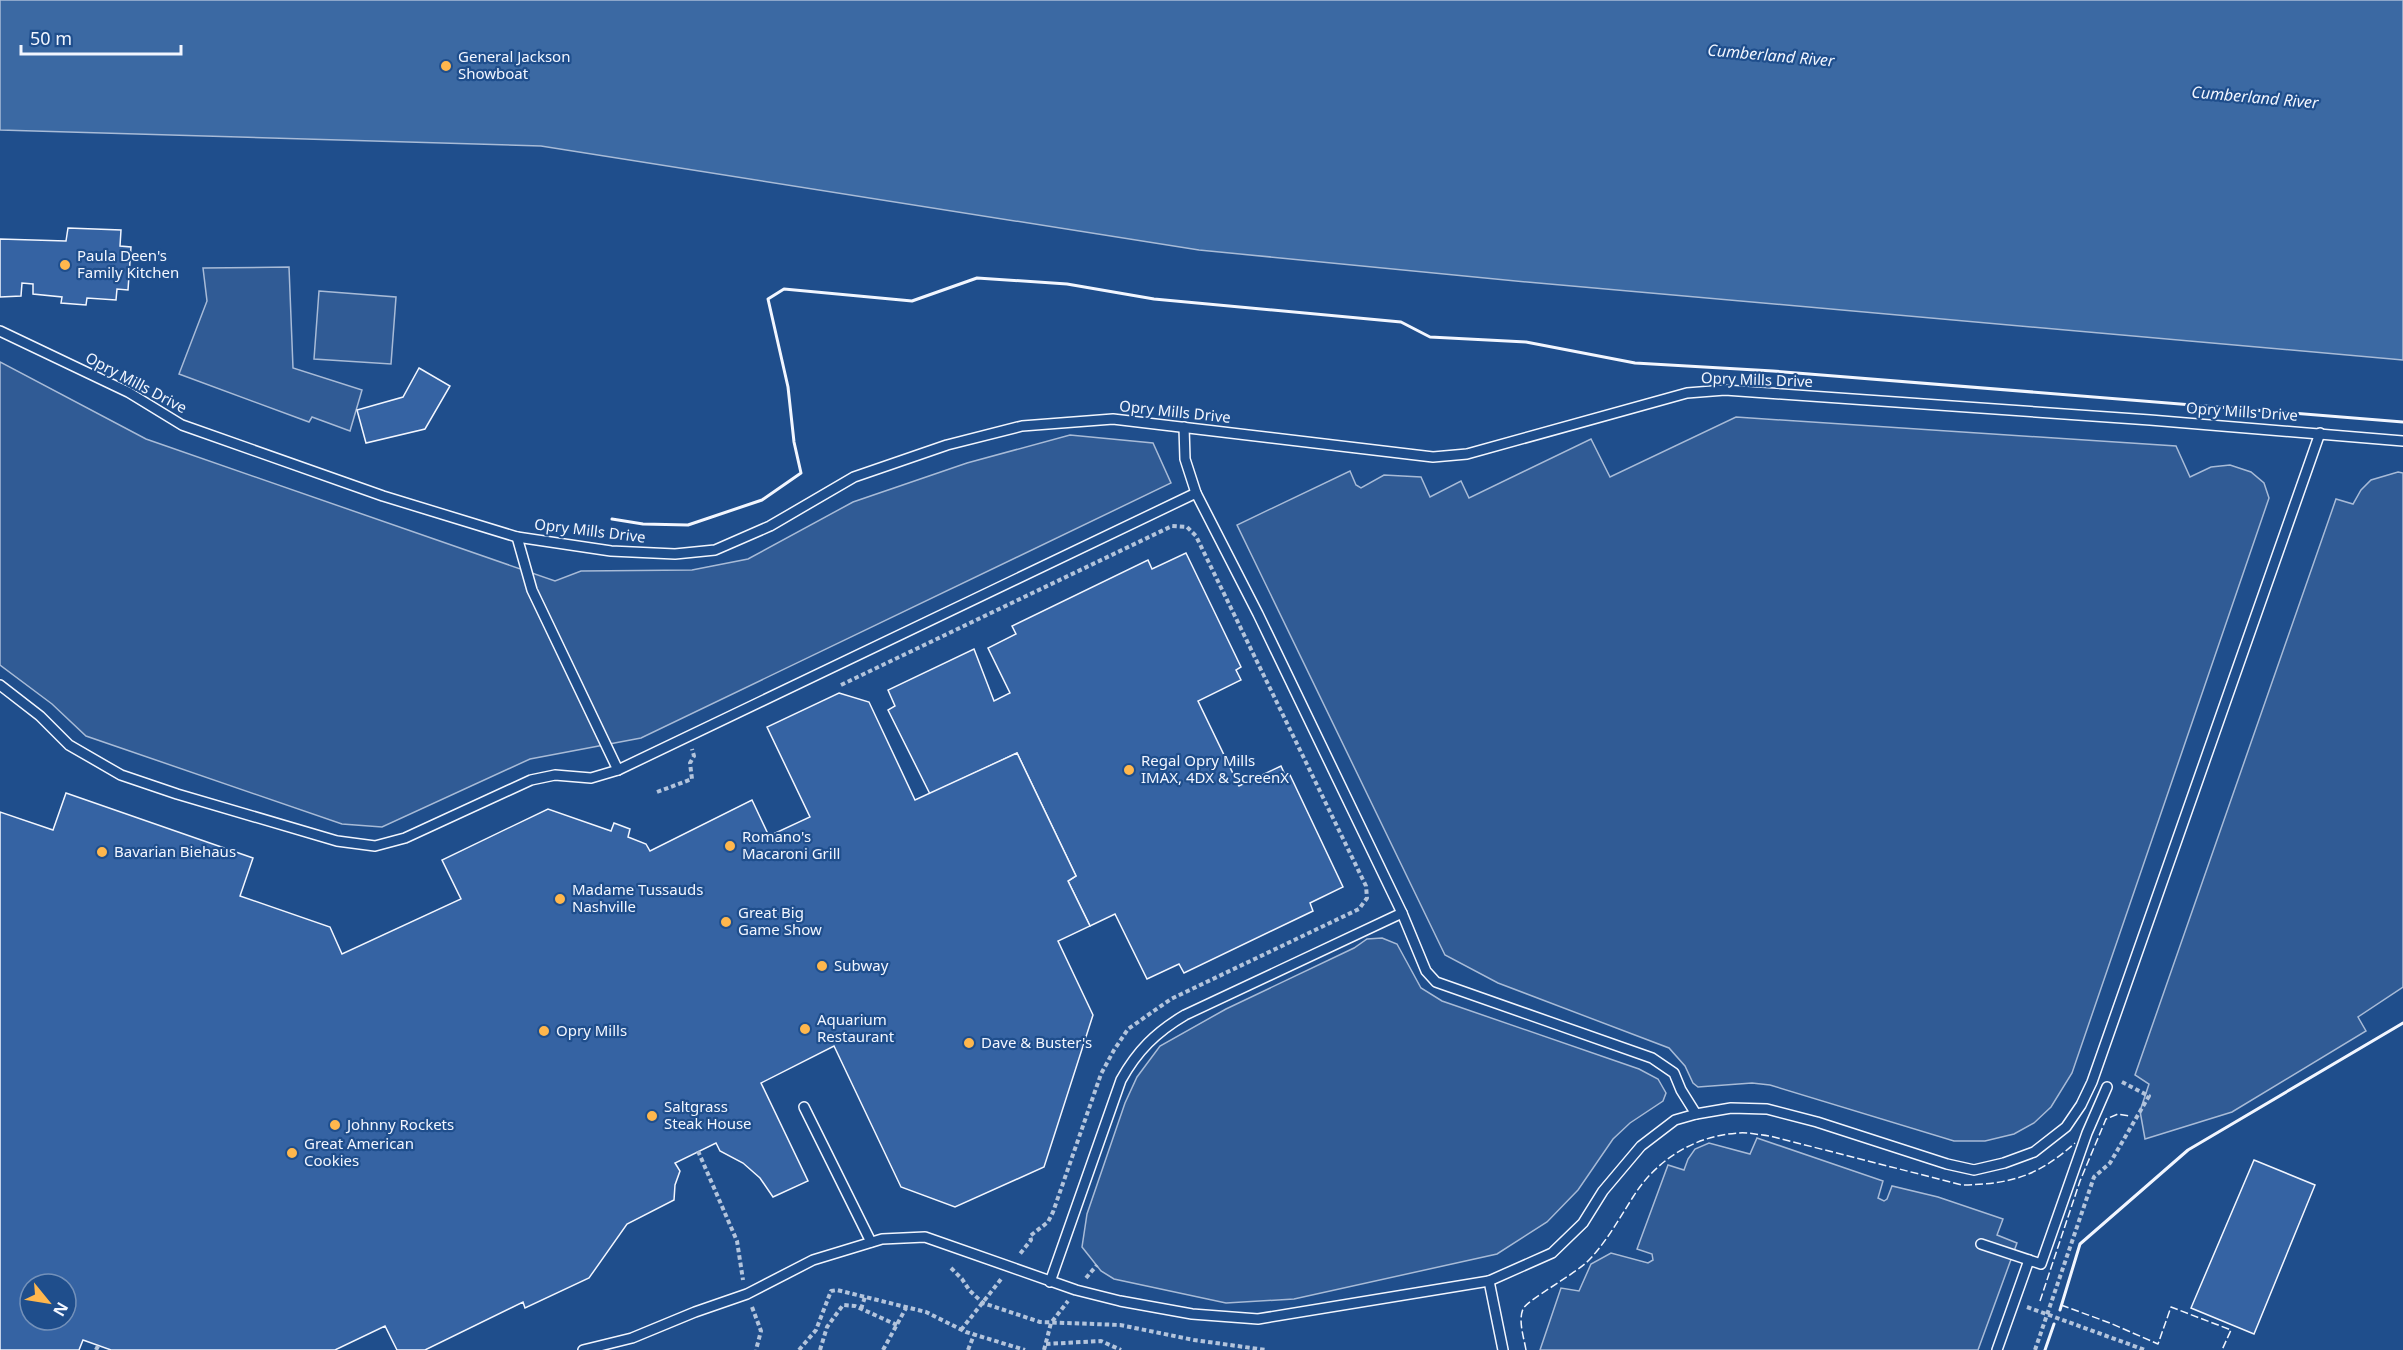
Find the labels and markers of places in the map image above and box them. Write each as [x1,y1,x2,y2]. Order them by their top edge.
place label: General Jackson Showboat [458,46,570,83]
marker: General Jackson Showboat [439,59,453,73]
place label: Paula Deen's Family Kitchen [77,245,179,282]
marker: Paula Deen's Family Kitchen [58,258,72,272]
place label: Regal Opry Mills IMAX, 4DX & ScreenX [1141,750,1289,787]
marker: Regal Opry Mills IMAX, 4DX & ScreenX [1122,763,1136,777]
place label: Romano's Macaroni Grill [742,826,840,863]
marker: Romano's Macaroni Grill [723,839,737,853]
place label: Bavarian Biehaus [114,841,236,861]
marker: Bavarian Biehaus [95,845,109,859]
place label: Madame Tussauds Nashville [572,879,703,916]
marker: Madame Tussauds Nashville [553,892,567,906]
place label: Great Big Game Show [738,902,822,939]
marker: Great Big Game Show [719,915,733,929]
place label: Subway [834,955,889,975]
marker: Subway [815,959,829,973]
place label: Aquarium Restaurant [817,1009,895,1046]
place label: Opry Mills [556,1020,627,1040]
marker: Aquarium Restaurant [798,1022,812,1036]
marker: Opry Mills [537,1024,551,1038]
place label: Dave & Buster's [981,1032,1092,1052]
marker: Dave & Buster's [962,1036,976,1050]
place label: Saltgrass Steak House [664,1096,752,1133]
marker: Saltgrass Steak House [645,1109,659,1123]
place label: Johnny Rockets [345,1114,454,1134]
marker: Johnny Rockets [328,1118,342,1132]
place label: Great American Cookies [304,1133,414,1170]
marker: Great American Cookies [285,1146,299,1160]

